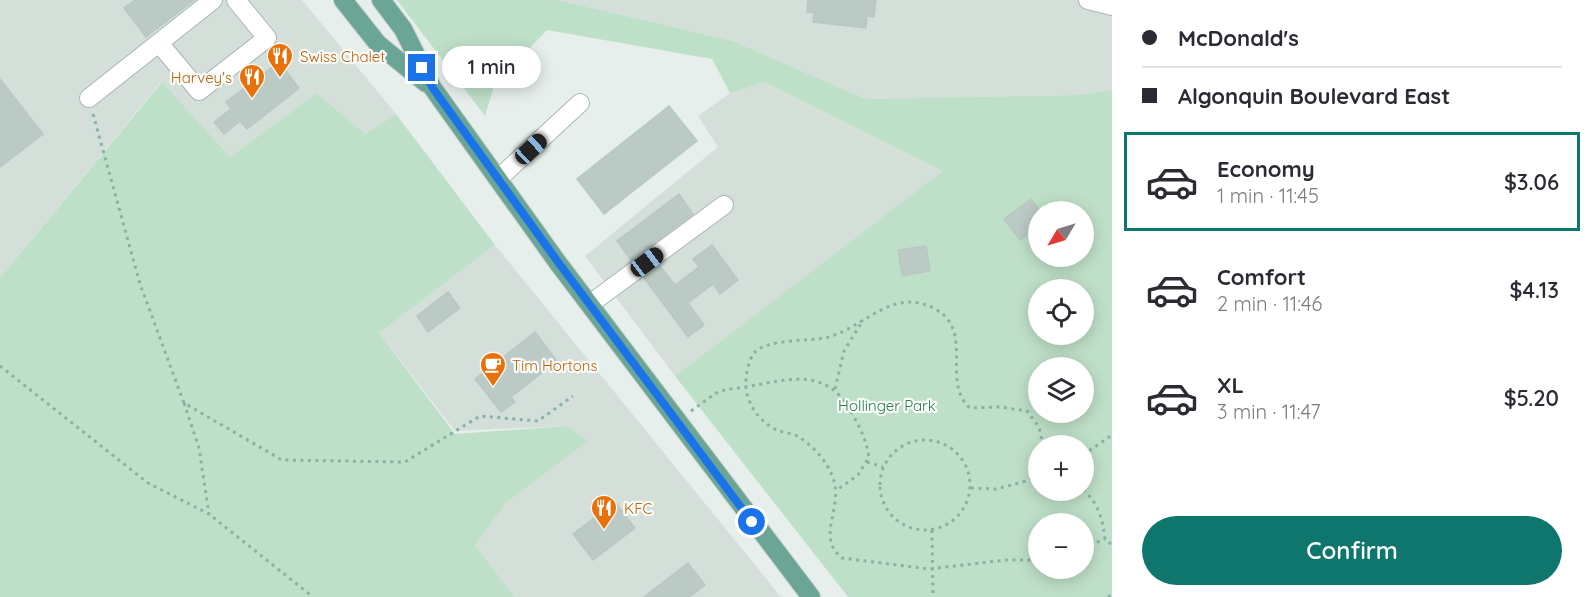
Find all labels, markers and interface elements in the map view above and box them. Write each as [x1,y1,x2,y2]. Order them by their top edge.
text: McDonald's [1178,24,1299,52]
restaurant icon: Swiss Chalet [265,41,295,79]
place label: Swiss Chalet [300,47,385,66]
callout: 1 min [443,47,542,89]
route end [408,54,435,81]
text: 1 min [468,54,515,79]
restaurant icon: Harvey's [237,62,267,100]
place label: Harvey's [171,68,232,87]
text: Algonquin Boulevard East [1178,82,1450,110]
car [512,130,550,168]
icon: car [1145,155,1199,209]
text: Economy [1217,155,1315,183]
text: $3.06 [1504,168,1559,196]
text: 1 min · 11:45 [1217,183,1319,208]
north arrow [1028,201,1094,267]
map controls [1028,201,1094,579]
car [627,244,667,280]
icon: car [1145,263,1199,317]
text: Comfort [1217,263,1306,291]
text: $4.13 [1510,276,1559,304]
button: locate [1028,279,1094,345]
text: 2 min · 11:46 [1217,291,1322,316]
cafe icon: Tim Hortons [478,350,508,388]
place label: Tim Hortons [512,356,597,375]
button: layers [1028,357,1094,423]
icon: car [1145,371,1199,425]
text: XL [1217,371,1244,399]
text: $5.20 [1504,384,1559,412]
park label: Hollinger Park [838,396,936,415]
text: 3 min · 11:47 [1217,399,1321,424]
button: + [1028,435,1094,501]
restaurant icon: KFC [589,493,619,531]
place label: KFC [624,499,652,518]
route start [738,508,765,535]
button: − [1028,513,1094,579]
button: Confirm [1142,516,1562,585]

